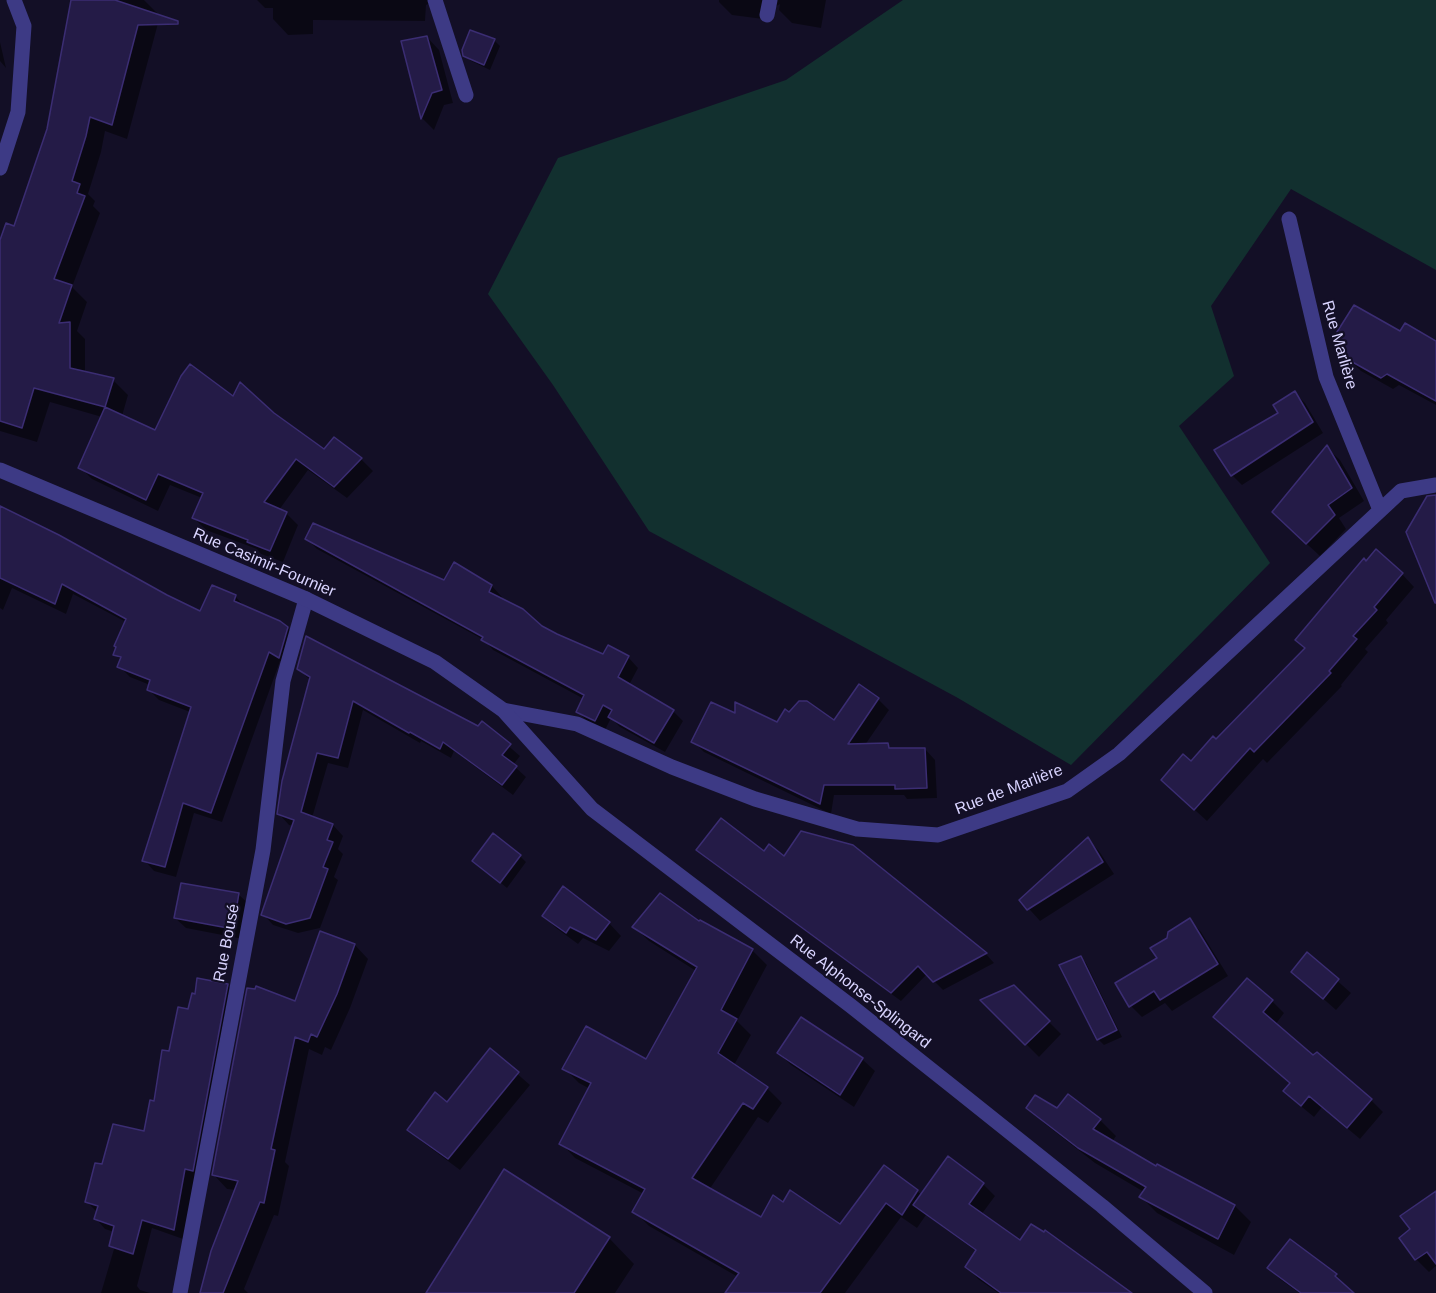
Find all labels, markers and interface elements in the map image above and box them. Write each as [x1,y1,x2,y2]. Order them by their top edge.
street label: Rue Marlière [1317,298,1361,392]
street label: Rue Casimir-Fournier [190,524,338,602]
street label: Rue de Marlière [952,761,1066,819]
street label: Rue Bousé [210,902,244,984]
street label: Rue Alphonse-Splingard [786,931,934,1053]

